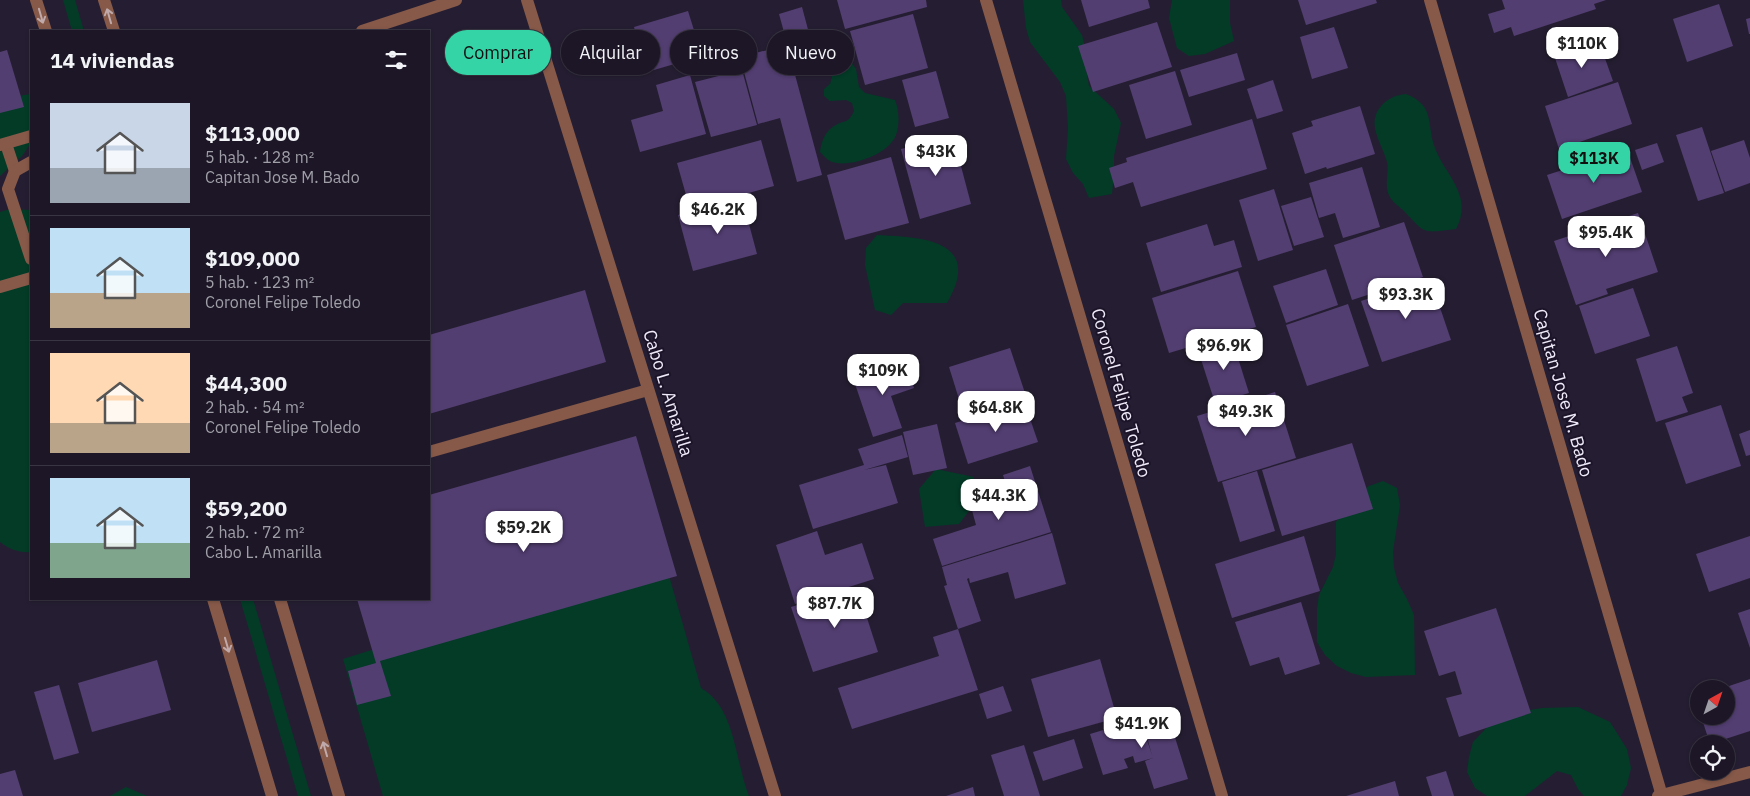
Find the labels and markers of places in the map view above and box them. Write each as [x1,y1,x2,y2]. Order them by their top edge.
pin: $110K [1547,27,1617,69]
pin: $43K [906,134,966,177]
pin: $113K [1559,142,1629,184]
pin: $46.2K [677,192,759,235]
pin: $95.4K [1565,216,1647,258]
pin: $93.3K [1365,278,1447,320]
pin: $96.9K [1183,328,1265,371]
pin: $109K [848,354,918,396]
pin: $64.8K [955,390,1037,433]
pin: $49.3K [1205,394,1287,437]
pin: $44.3K [958,478,1040,521]
pin: $59.2K [483,510,565,553]
pin: $87.7K [794,586,876,629]
pin: $41.9K [1101,706,1183,749]

